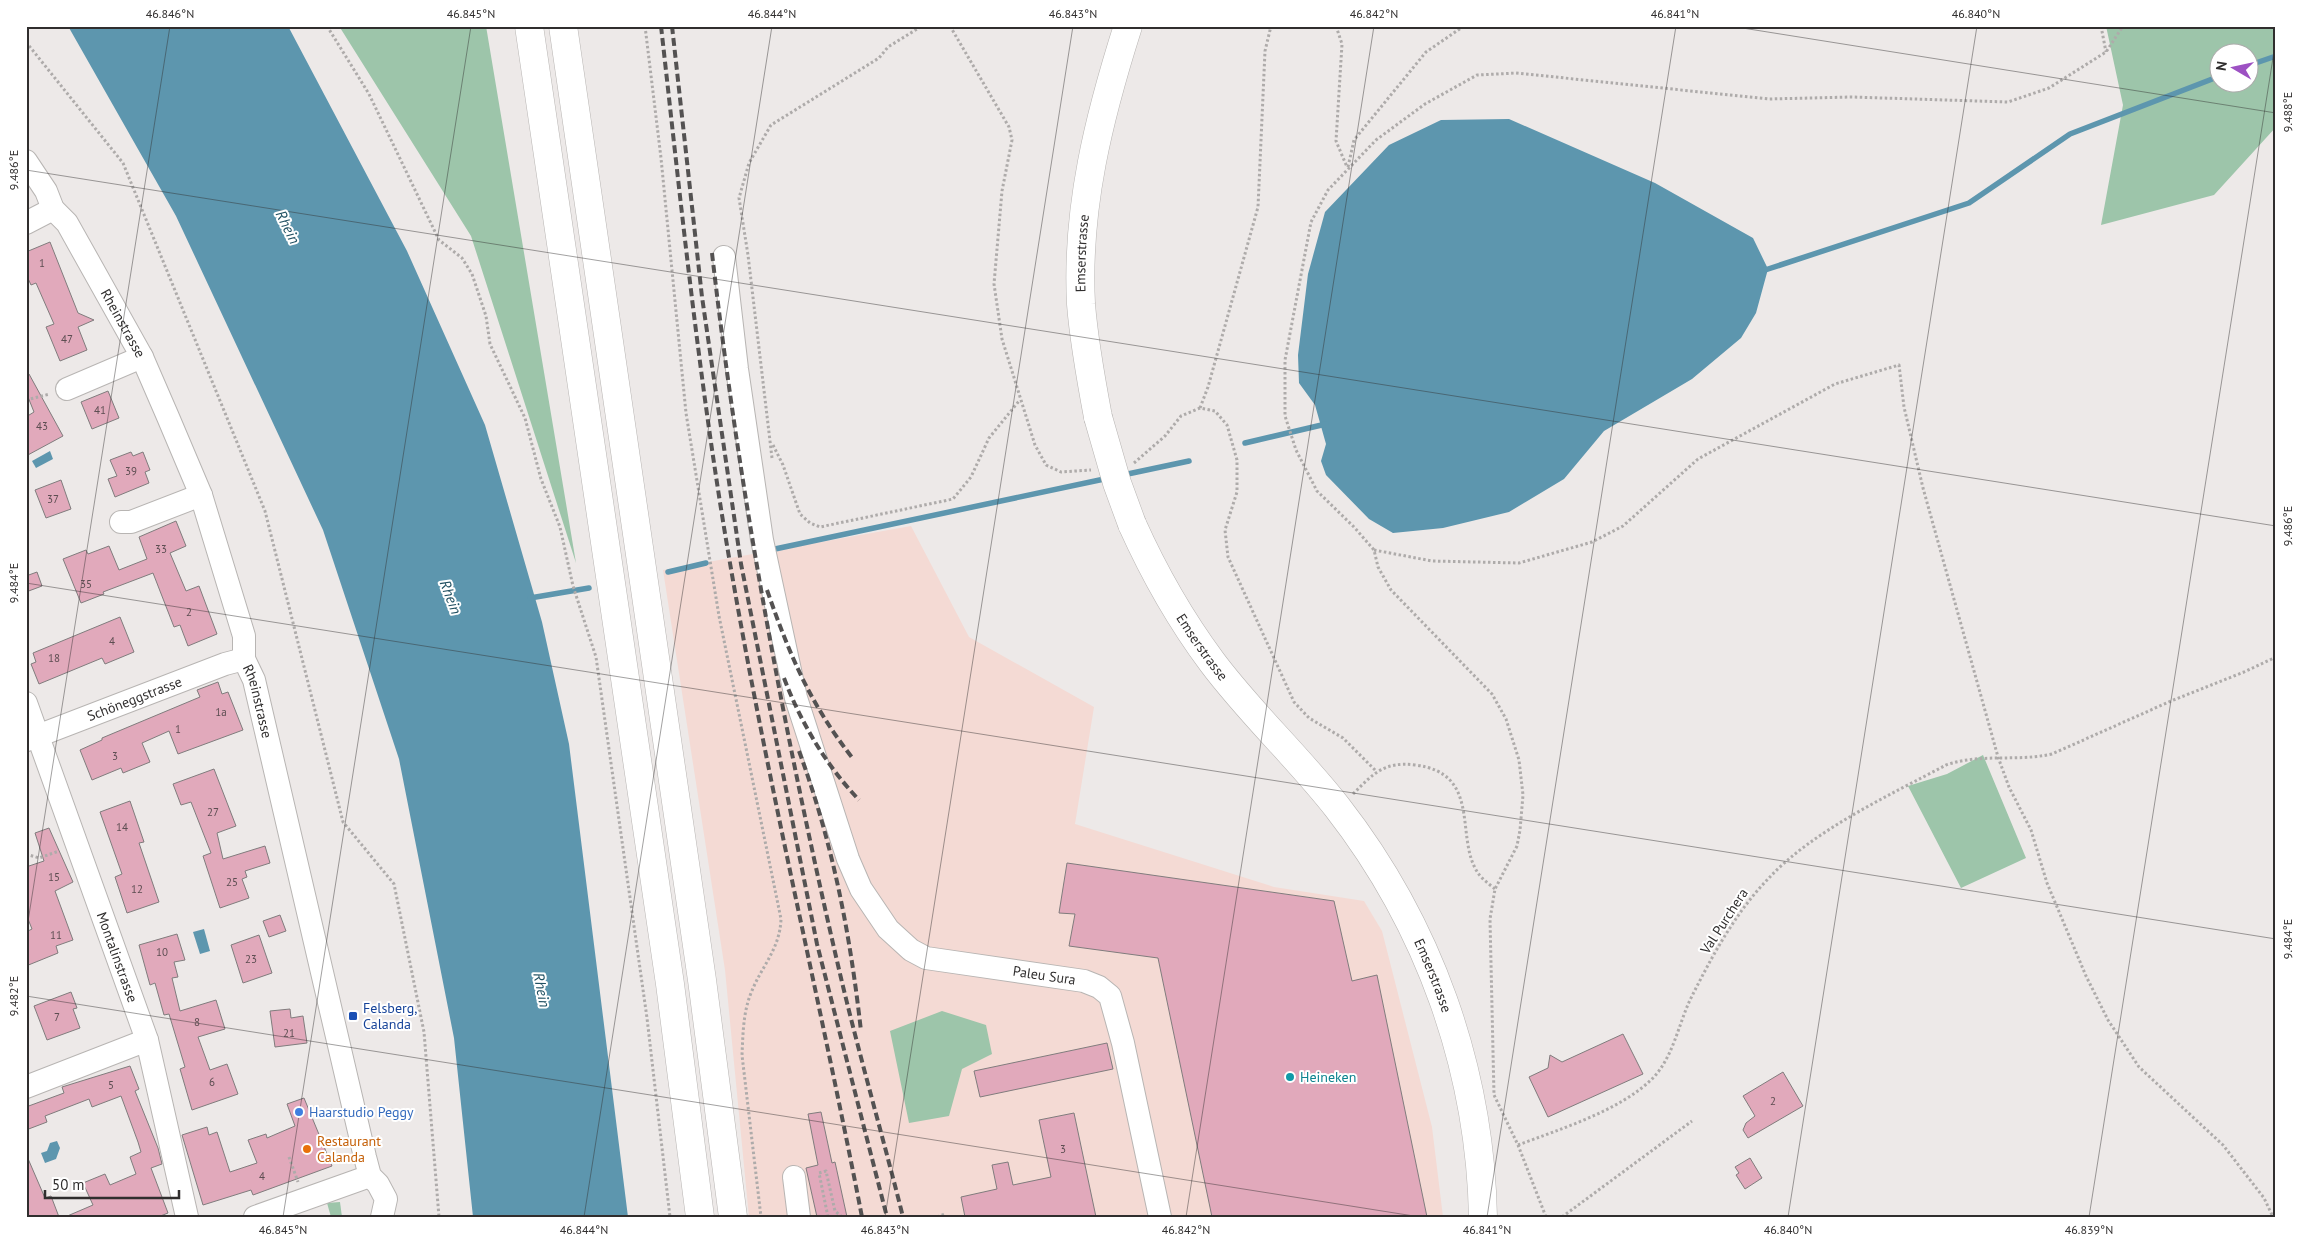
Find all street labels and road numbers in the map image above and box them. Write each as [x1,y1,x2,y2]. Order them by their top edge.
street label: Emserstrasse [1071,213,1093,292]
street label: Rheinstrasse [97,286,149,361]
street label: Emserstrasse [1172,610,1232,684]
street label: Rheinstrasse [239,661,276,740]
street label: Schöneggstrasse [84,672,184,725]
street label: Val Purchera [1696,885,1752,958]
street label: Montalinstrasse [93,909,142,1005]
street label: Emserstrasse [1410,936,1456,1015]
street label: Paleu Sura [1012,962,1077,989]

